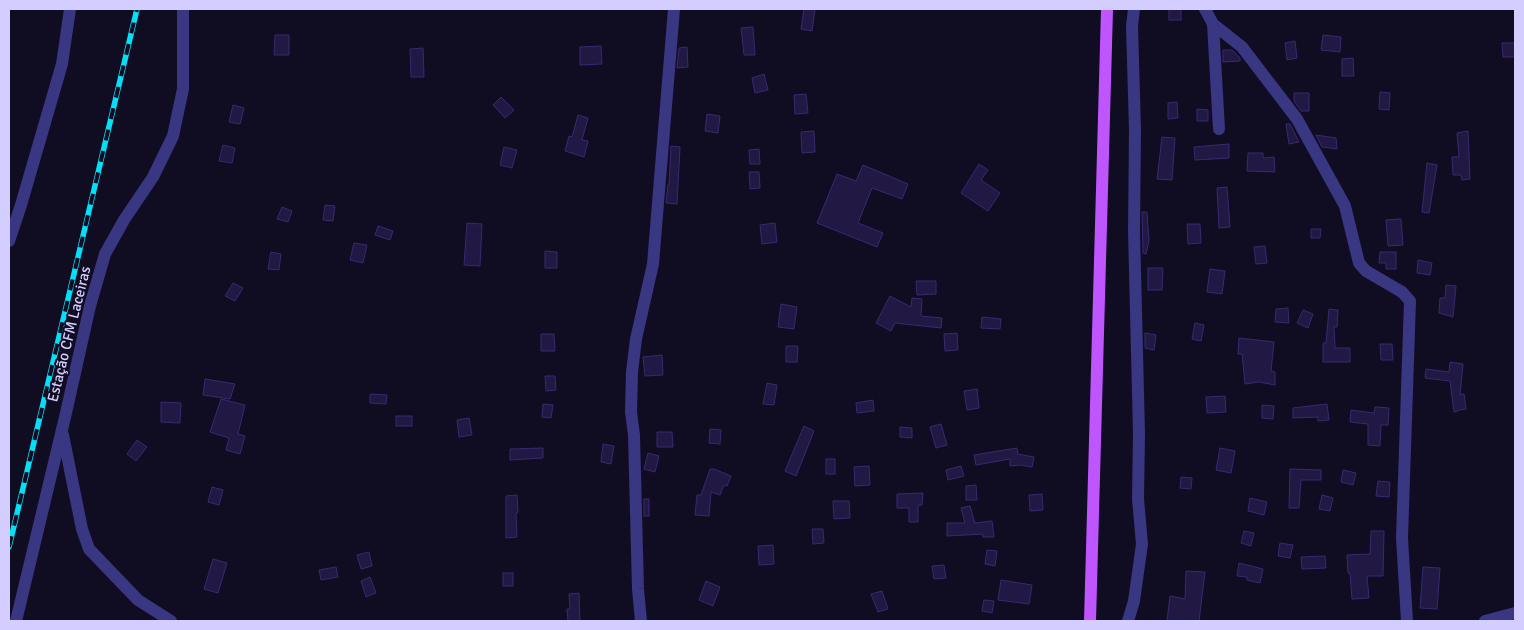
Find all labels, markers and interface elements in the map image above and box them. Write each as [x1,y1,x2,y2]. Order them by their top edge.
street label: Estação CFM Laceiras [43,264,95,404]

